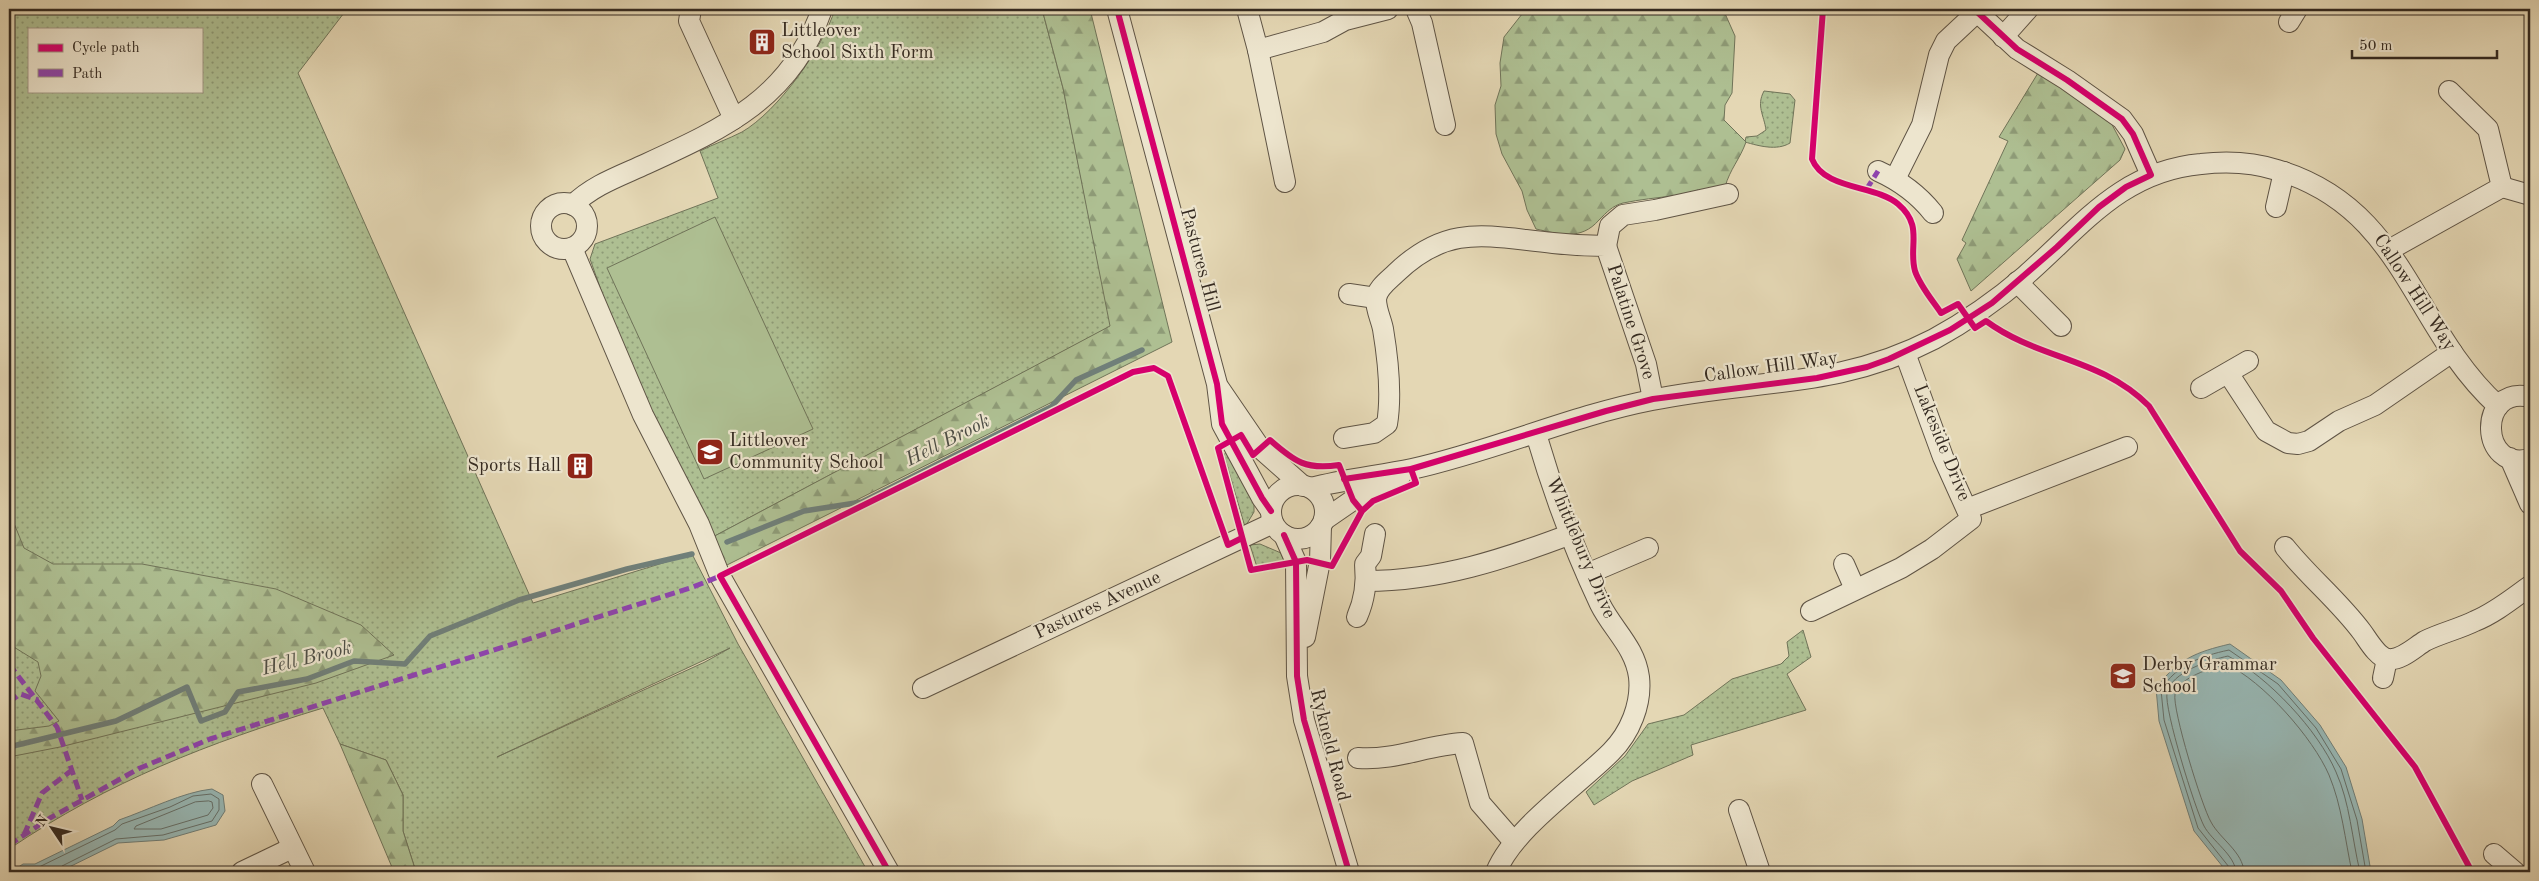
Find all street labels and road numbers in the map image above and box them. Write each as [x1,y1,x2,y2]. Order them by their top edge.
street label: Pastures Hill [1176,206,1222,314]
street label: Callow Hill Way [2369,231,2459,355]
street label: Palatine Grove [1602,262,1658,382]
street label: Callow Hill Way [1703,349,1839,387]
street label: Lakeside Drive [1909,382,1973,504]
street label: Whittlebury Drive [1542,475,1618,621]
street label: Pastures Avenue [1032,568,1164,644]
street label: Rykneld Road [1306,687,1352,803]

